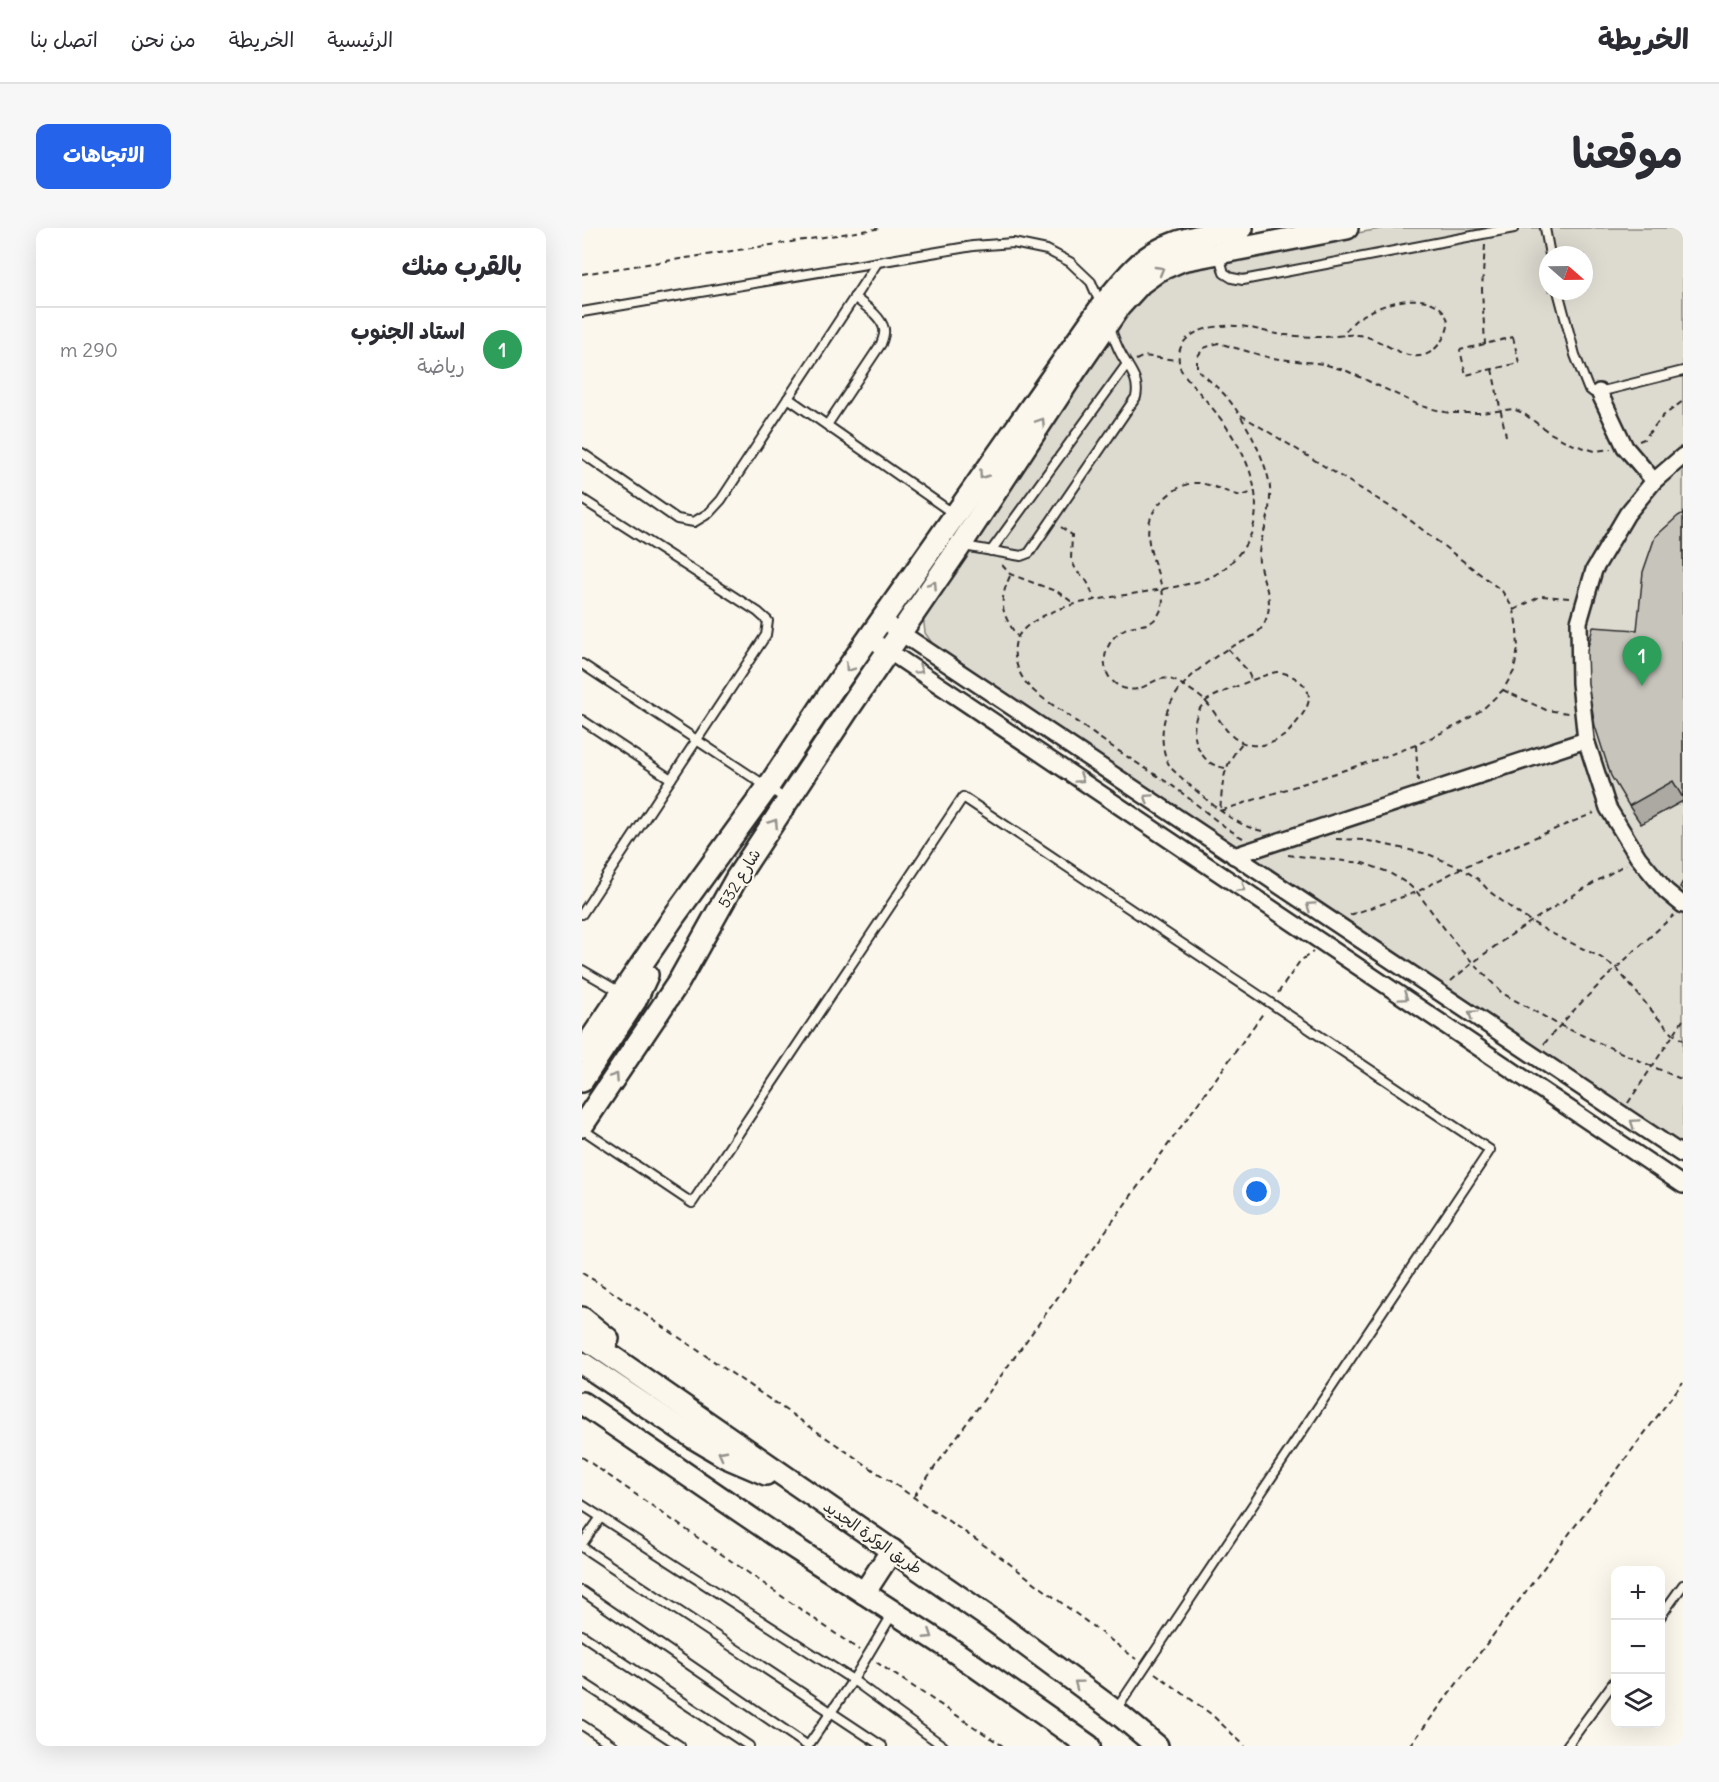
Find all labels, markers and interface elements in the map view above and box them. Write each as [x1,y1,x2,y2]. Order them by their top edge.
text: الخريطة [1598,21,1689,57]
text: اتصل بنا [30,26,98,53]
text: من نحن [131,26,196,53]
text: الخريطة [229,26,294,53]
text: الرئيسية [327,26,393,53]
button: الاتجاهات [36,124,171,189]
text: موقعنا [1572,127,1683,179]
north arrow [1539,246,1593,300]
text: بالقرب منك [402,249,522,282]
one-way arrow [1154,266,1164,278]
text: استاد الجنوب [351,317,465,345]
text: 290 m [60,337,118,362]
text: 1 [499,337,506,362]
text: رياضة [417,353,465,378]
one-way arrow [1034,418,1045,429]
one-way arrow [979,469,990,480]
one-way arrow [926,581,937,592]
pin: 1 [1622,636,1662,686]
one-way arrow [845,661,856,672]
one-way arrow [912,663,923,674]
one-way arrow [1074,772,1085,783]
one-way arrow [1143,794,1154,805]
one-way arrow [766,819,778,829]
street label: شارع 532 [714,845,766,912]
one-way arrow [1235,881,1246,892]
one-way arrow [1306,902,1317,913]
one-way arrow [1397,990,1408,1001]
one-way arrow [1468,1010,1478,1022]
one-way arrow [608,1073,619,1084]
one-way arrow [1630,1119,1641,1130]
your location [1242,1177,1271,1206]
one-way arrow [718,1450,728,1461]
street label: طريق الوكرة الجديد [819,1496,926,1579]
map controls [1611,1566,1665,1728]
button: + [1611,1566,1665,1620]
button: − [1611,1620,1665,1674]
one-way arrow [922,1628,933,1639]
button: layers [1611,1674,1665,1728]
one-way arrow [1074,1680,1085,1691]

